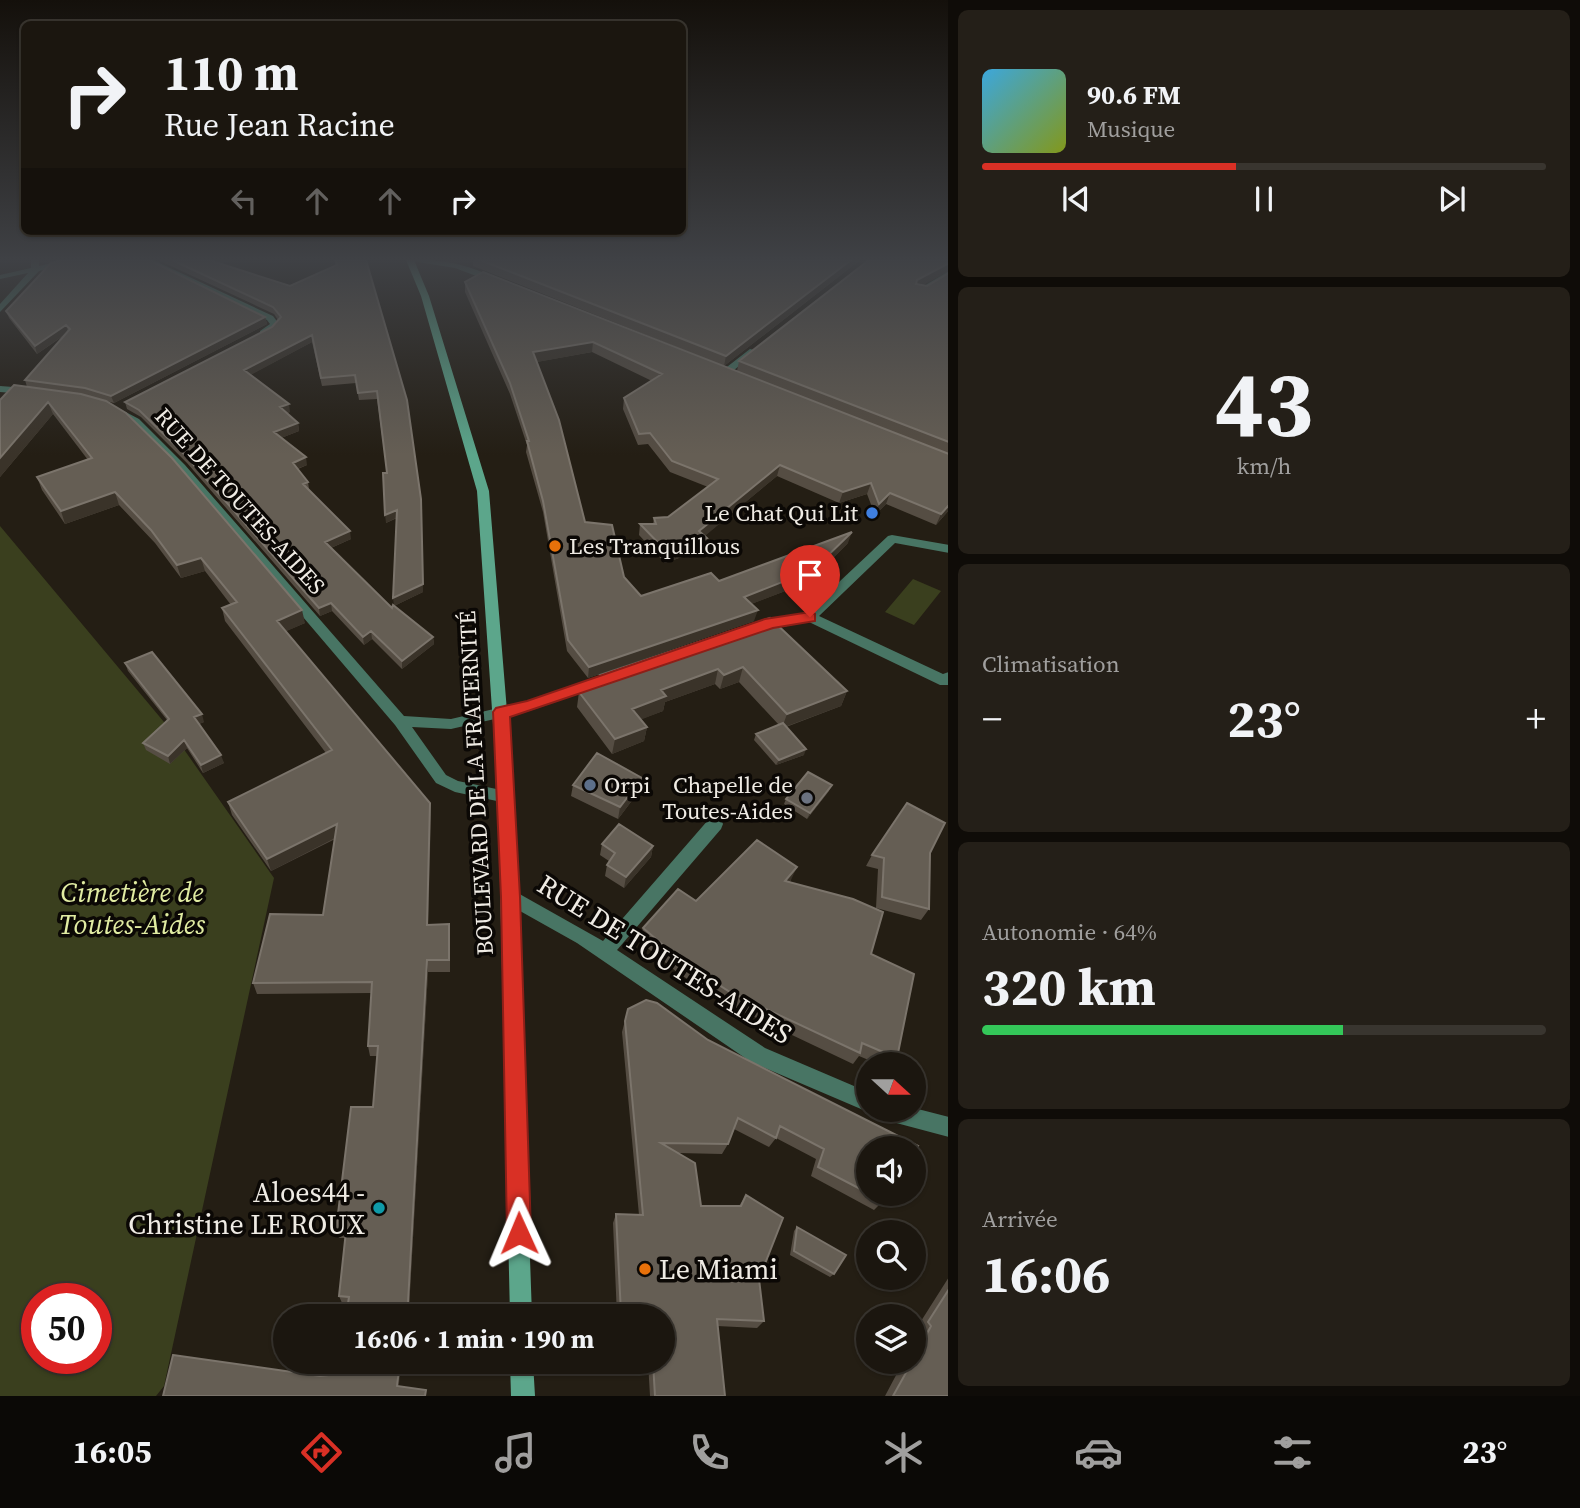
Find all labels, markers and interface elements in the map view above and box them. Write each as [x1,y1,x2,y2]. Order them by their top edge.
text: 110 m [164,39,299,106]
icon: right [49,49,140,140]
text: 90.6 FM [1087,77,1181,113]
text: Rue Jean Racine [164,103,395,147]
text: Musique [1087,113,1175,145]
icon: previous [1057,180,1095,218]
icon: pause [1245,180,1283,218]
icon: next [1433,180,1471,218]
icon: left [225,182,263,220]
icon: ahead [298,182,336,220]
icon: ahead [371,182,409,220]
icon: right [444,182,482,220]
text: 43 [1215,342,1313,466]
street label: RUE DE TOUTES-AIDES [147,401,333,601]
text: km/h [1237,450,1291,482]
place label: Le Chat Qui Lit [704,497,859,529]
marker: Le Chat Qui Lit [864,505,880,521]
place label: Les Tranquillous [569,530,740,562]
marker: Les Tranquillous [547,538,563,554]
pin [780,545,840,617]
icon: arrive [791,556,829,594]
street label: BOULEVARD DE LA FRATERNITÉ [451,610,501,956]
text: Climatisation [982,648,1120,680]
text: 23° [1227,683,1301,754]
text: − [982,693,1002,745]
text: + [1526,693,1546,745]
place label: Orpi [604,769,650,801]
place label: Chapelle de Toutes-Aides [662,769,793,827]
marker: Orpi [582,777,598,793]
marker: Chapelle de Toutes-Aides [799,790,815,806]
street label: RUE DE TOUTES-AIDES [531,865,799,1053]
park label: Cimetière de Toutes-Aides [59,873,206,943]
text: Autonomie · 64% [982,916,1157,948]
text: 320 km [982,951,1156,1022]
north arrow [856,1052,926,1122]
map controls [856,1052,926,1374]
button: sound [856,1136,926,1206]
place label: Aloes44 - Christine LE ROUX [128,1173,365,1243]
position arrow [482,1196,556,1270]
marker: Aloes44 - Christine LE ROUX [371,1200,387,1216]
text: Arrivée [982,1203,1058,1235]
button: search [856,1220,926,1290]
text: 16:06 [982,1238,1110,1309]
place label: Le Miami [659,1250,778,1288]
marker: Le Miami [637,1261,653,1277]
speed limit sign: 50 [21,1283,112,1374]
button: layers [856,1304,926,1374]
text: 16:06 · 1 min · 190 m [354,1321,594,1357]
icon: directions [297,1428,346,1477]
icon: music [491,1428,540,1477]
icon: phone [685,1428,734,1477]
icon: climate [879,1428,928,1477]
icon: car [1074,1428,1123,1477]
icon: filters [1268,1428,1317,1477]
text: 16:05 [73,1430,152,1474]
text: 23° [1462,1430,1507,1474]

